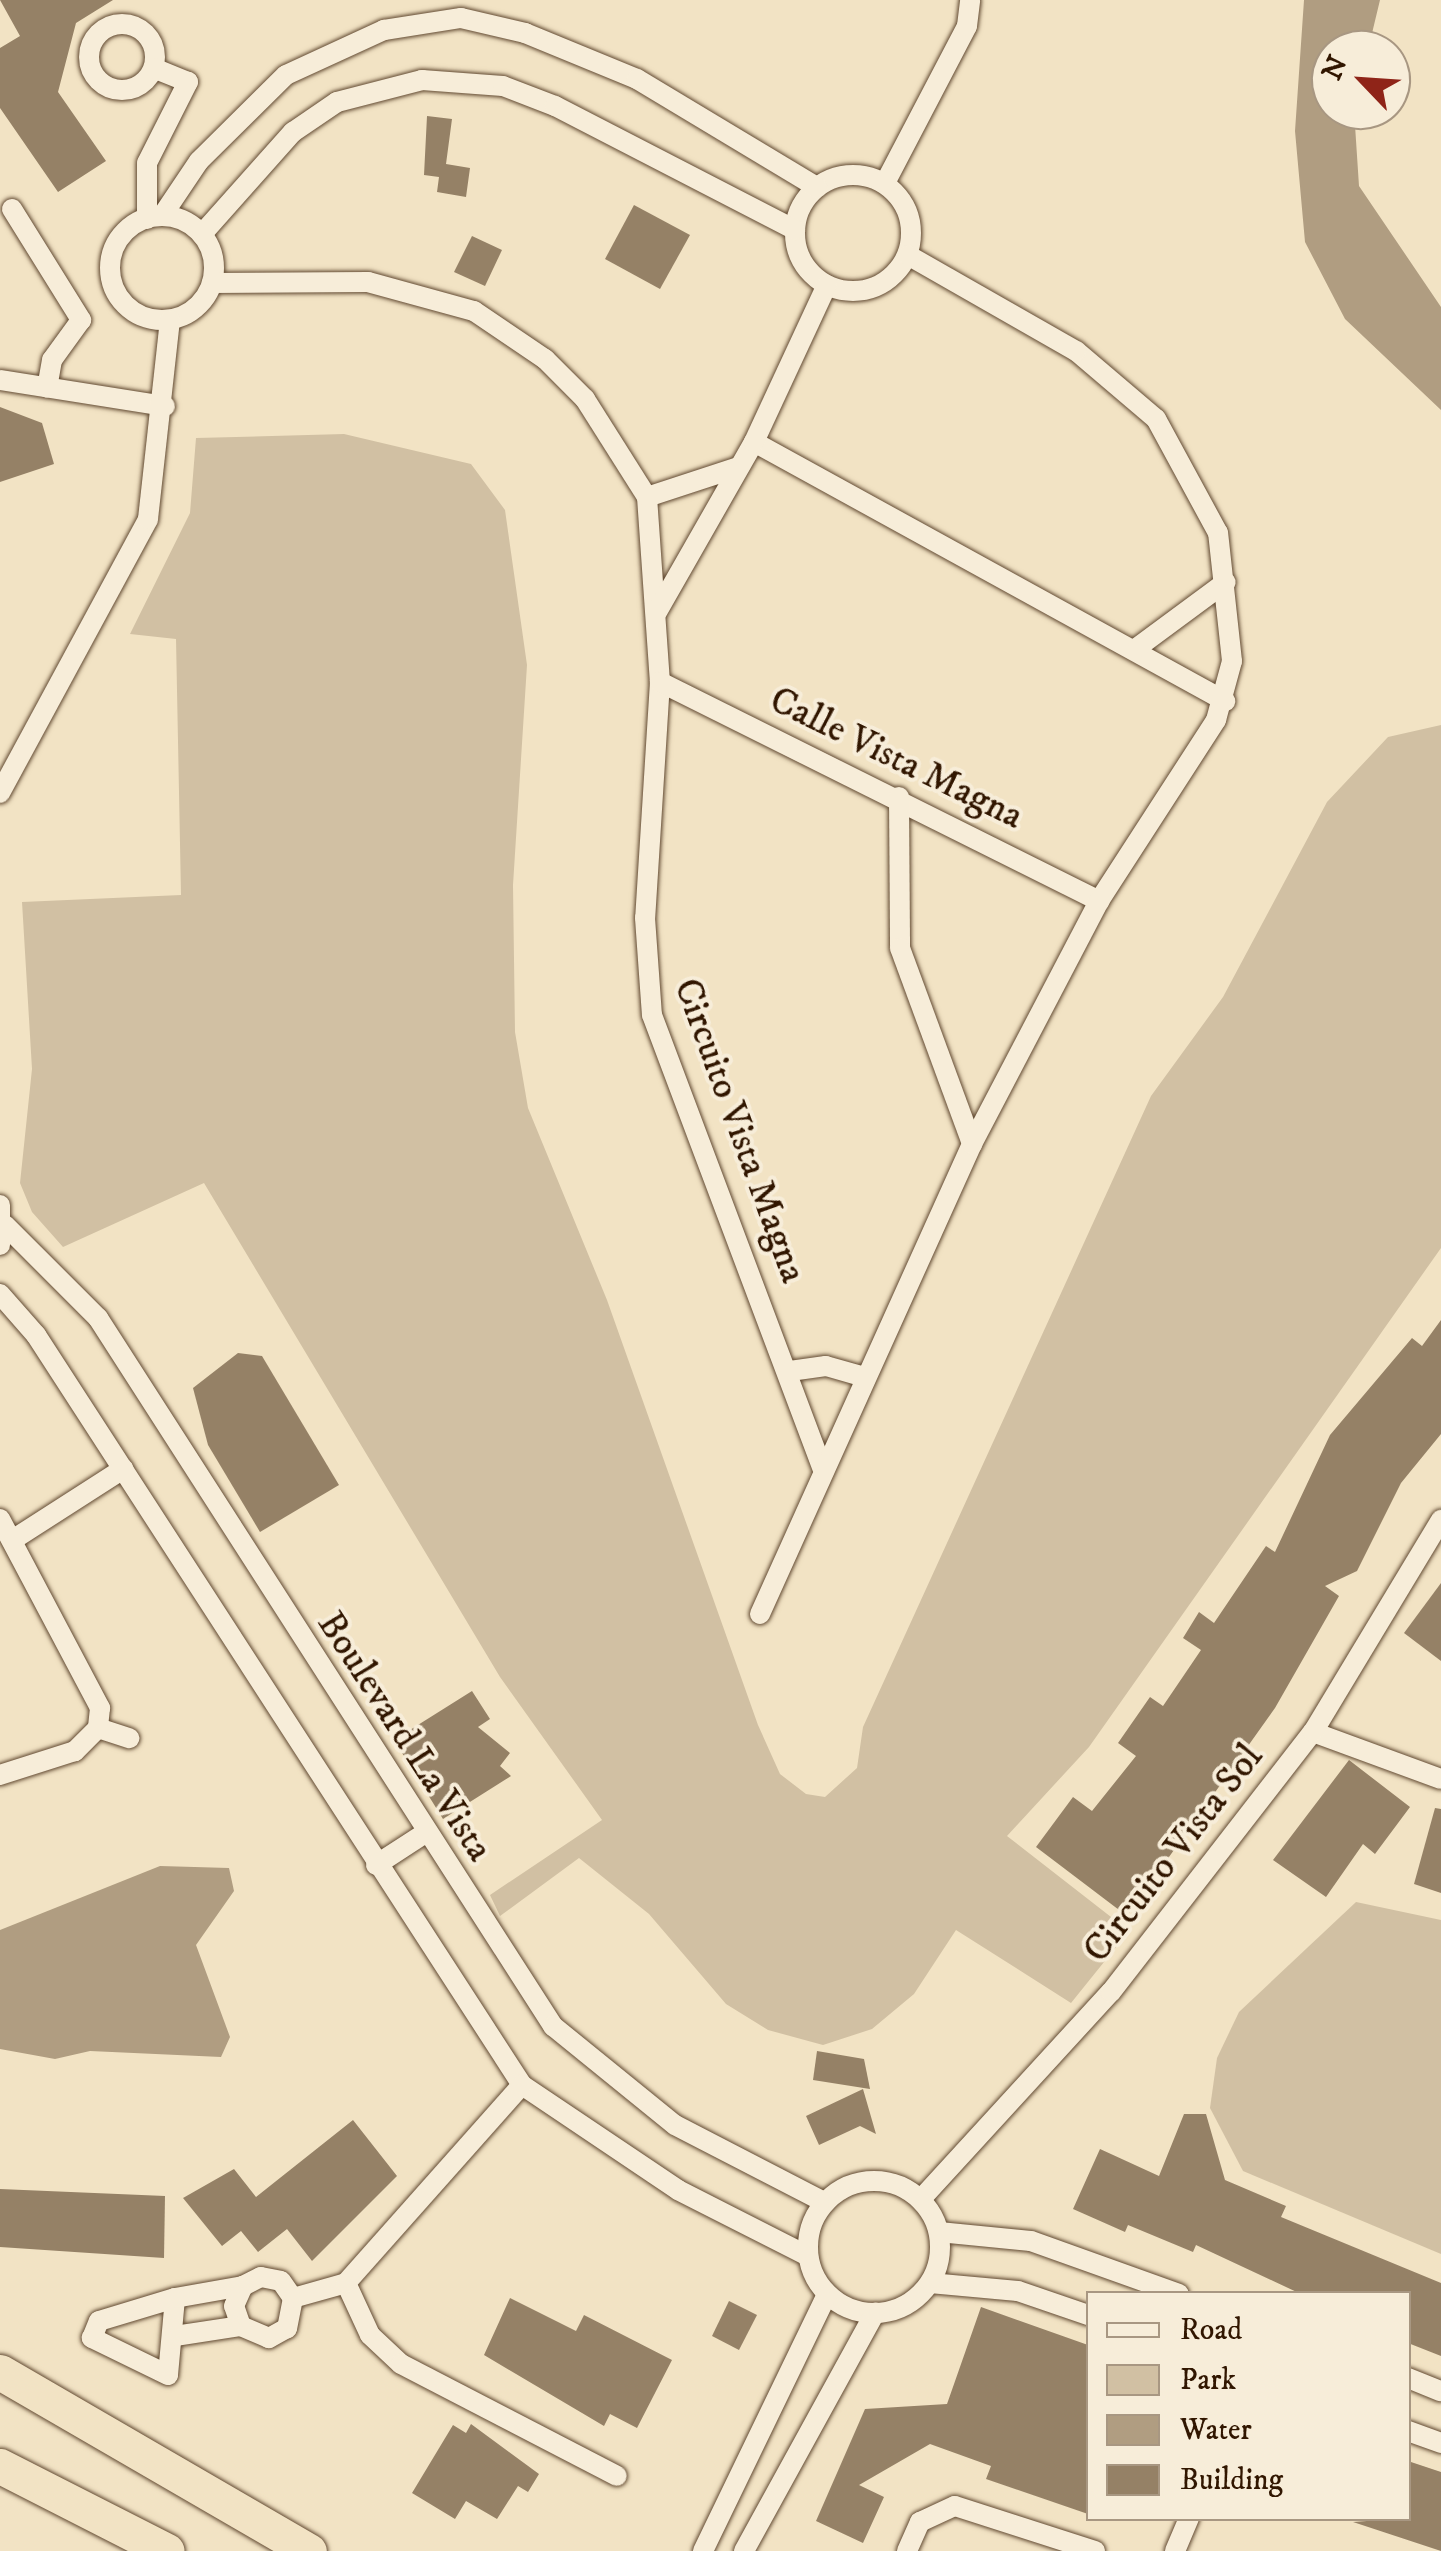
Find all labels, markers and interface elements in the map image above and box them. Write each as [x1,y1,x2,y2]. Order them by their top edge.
north arrow [1311,30,1411,130]
text: N [1314,50,1356,86]
street label: Calle Vista Magna [762,678,1030,840]
street label: Circuito Vista Magna [663,973,815,1289]
street label: Boulevard La Vista [306,1604,502,1870]
street label: Circuito Vista Sol [1075,1736,1273,1972]
legend [1086,2291,1411,2521]
text: Road [1180,2312,1242,2349]
text: Park [1180,2362,1236,2399]
text: Water [1180,2412,1252,2449]
text: Building [1180,2462,1283,2499]

